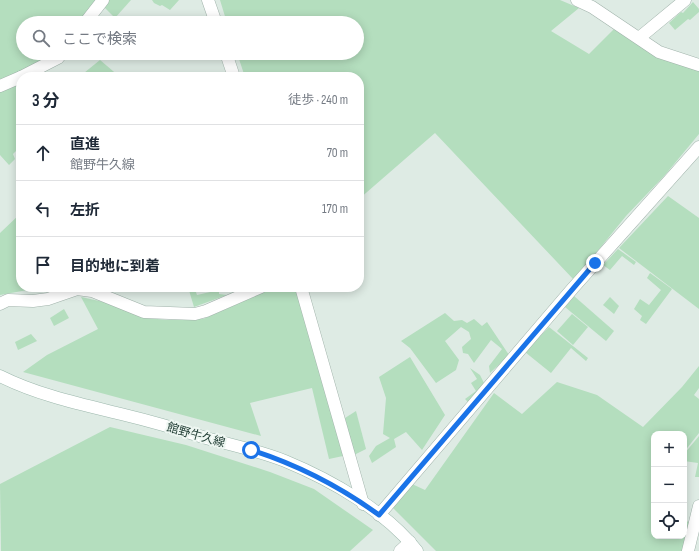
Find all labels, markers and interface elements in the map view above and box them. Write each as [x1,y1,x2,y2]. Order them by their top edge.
search box [16,16,364,60]
icon: search [30,27,52,49]
text: ここで検索 [62,30,137,49]
text: 3 分 [32,91,59,111]
text: 徒歩 · 240 m [288,92,348,108]
text: 直進 [70,135,100,154]
icon: ahead [32,142,54,164]
text: 70 m [327,145,348,161]
text: 館野牛久線 [70,157,135,173]
icon: left [32,198,54,220]
text: 左折 [70,201,100,220]
text: 170 m [322,201,348,217]
icon: arrive [32,254,54,276]
route end [586,254,604,272]
text: 目的地に到着 [70,257,160,276]
street label: 館野牛久線 [165,420,227,451]
map controls [651,431,687,539]
button: + [651,431,687,467]
route start [242,441,260,459]
button: − [651,467,687,503]
button: locate [651,503,687,539]

